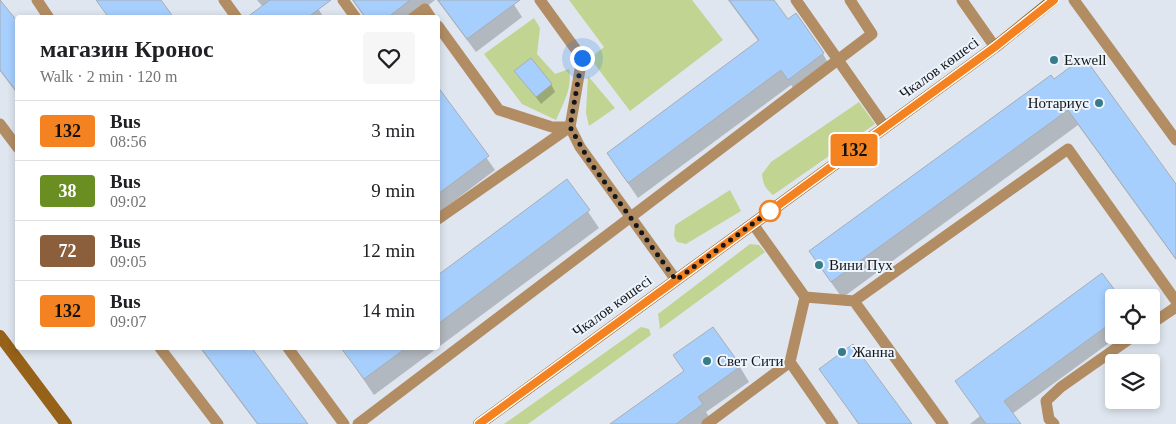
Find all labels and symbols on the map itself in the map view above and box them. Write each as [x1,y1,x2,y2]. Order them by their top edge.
street label: Чкалов көшесі [896,34,982,102]
your location [570,46,595,71]
place label: Exwell [1064,52,1107,68]
marker: Exwell [1048,54,1060,66]
place label: Нотариус [1028,95,1089,111]
marker: Нотариус [1093,97,1105,109]
line badge: 132 [825,134,883,166]
unlabelled marker [759,200,781,222]
place label: Вини Пух [829,257,893,273]
marker: Вини Пух [813,259,825,271]
street label: Чкалов көшесі [569,272,655,340]
place label: Жанна [852,344,895,360]
marker: Жанна [836,346,848,358]
place label: Свет Сити [717,353,784,369]
marker: Свет Сити [701,355,713,367]

